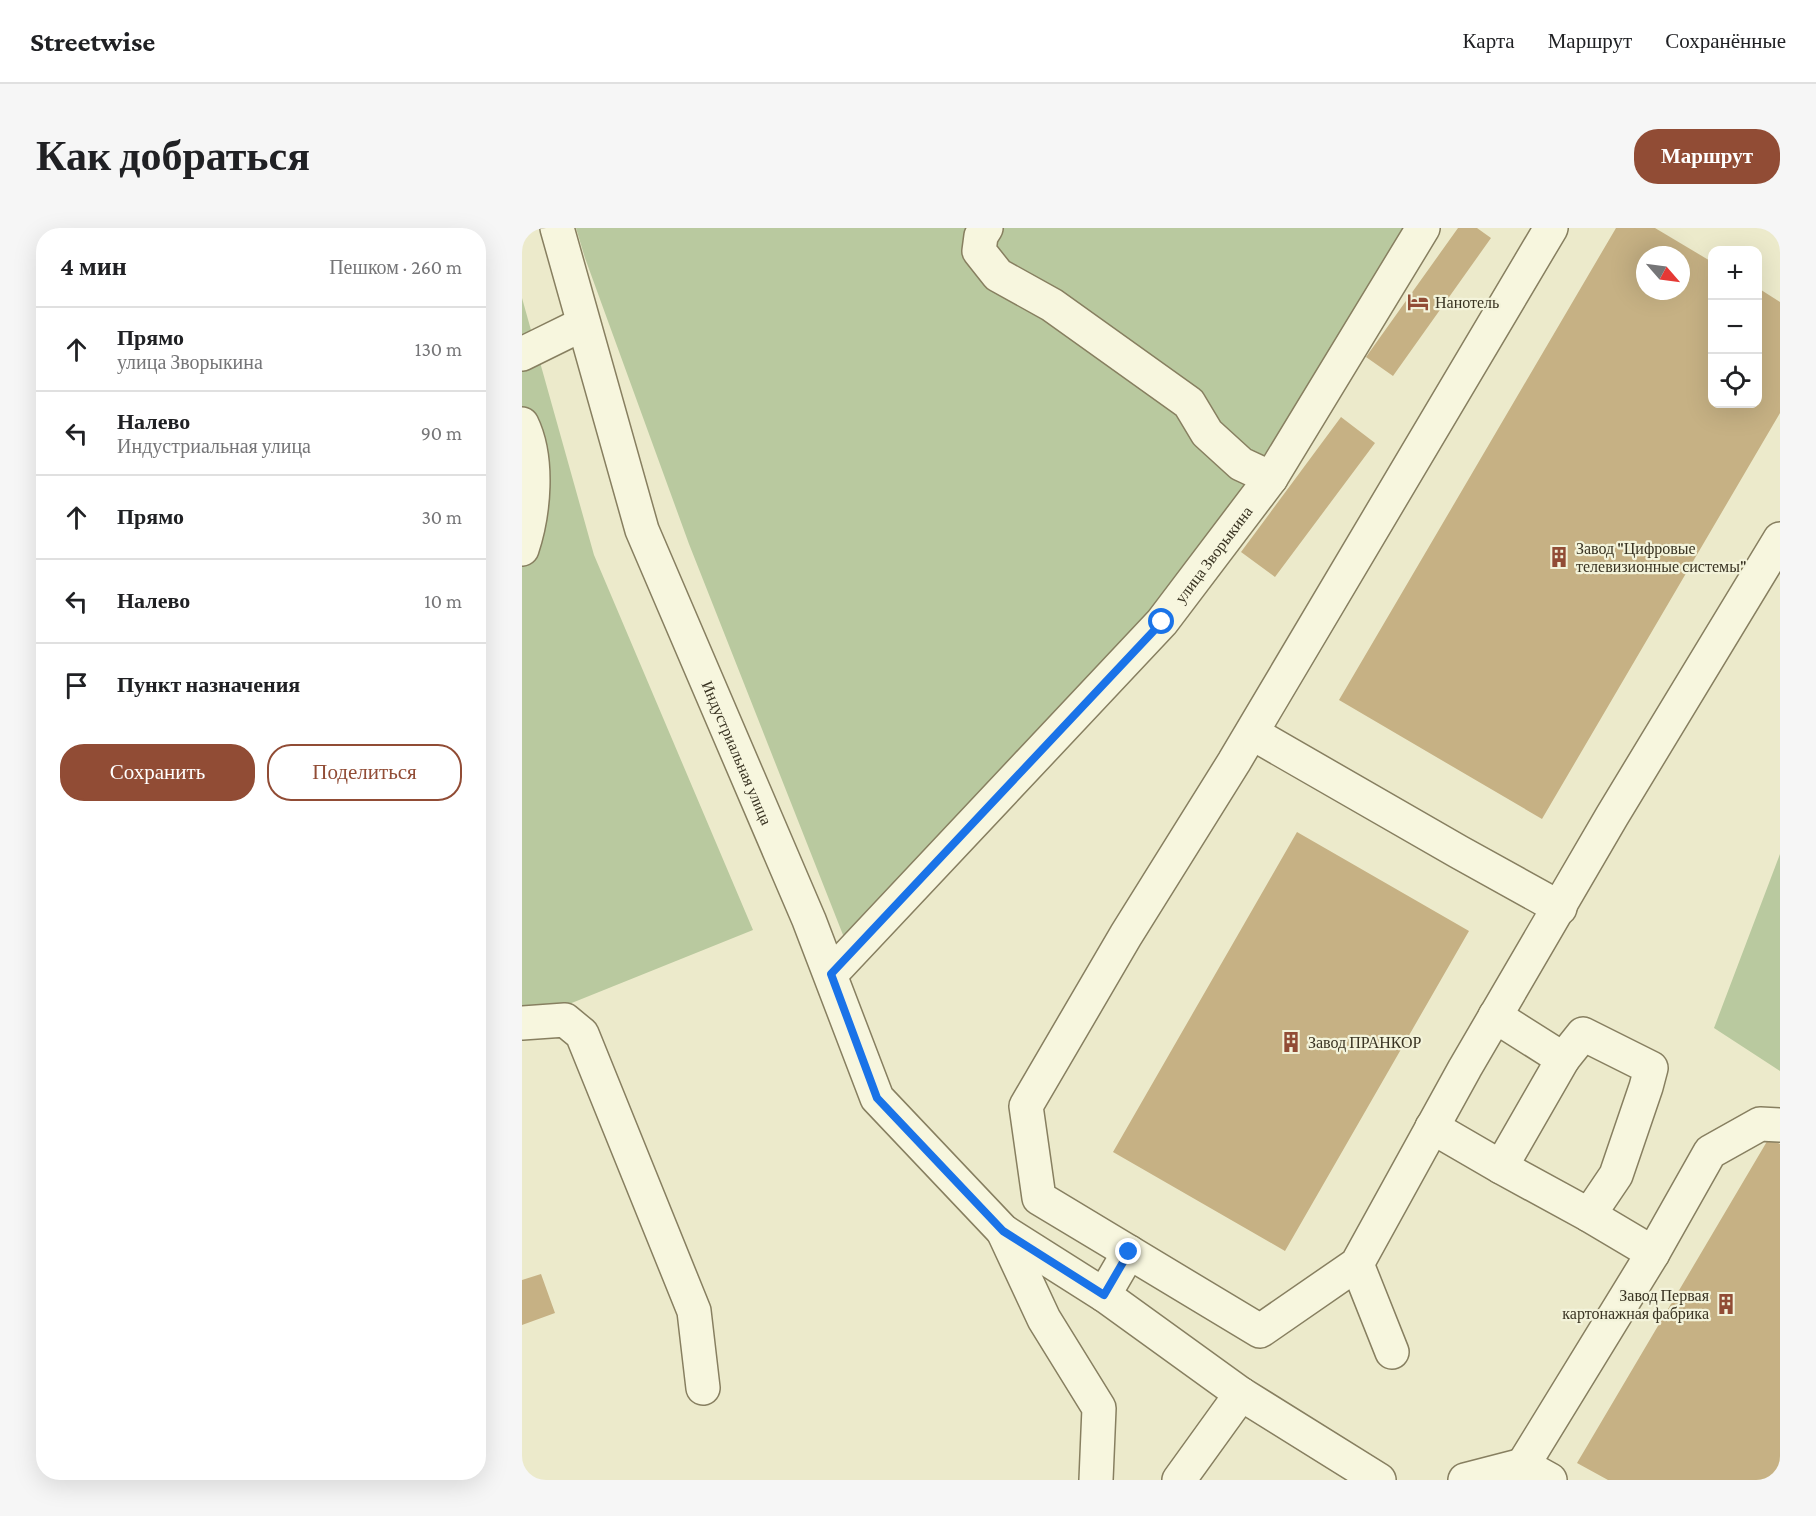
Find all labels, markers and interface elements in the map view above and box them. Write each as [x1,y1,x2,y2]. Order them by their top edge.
text: Streetwise [30,26,155,57]
text: Карта [1463,29,1515,53]
text: Маршрут [1548,29,1632,53]
text: Сохранённые [1665,29,1786,53]
button: Маршрут [1634,129,1780,184]
text: Как добраться [36,132,310,179]
north arrow [1636,246,1690,300]
map controls [1708,246,1762,408]
button: + [1708,246,1762,300]
text: 4 мин [60,252,127,281]
text: Пешком · 260 m [329,256,462,278]
hotel icon: Нанотель [1406,290,1430,314]
place label: Нанотель [1435,294,1499,311]
button: − [1708,300,1762,354]
text: Прямо [117,325,184,350]
icon: ahead [60,333,93,366]
text: 130 m [415,338,462,360]
text: улица Зворыкина [117,351,263,373]
button: locate [1708,354,1762,408]
text: Налево [117,409,190,434]
icon: left [60,417,93,450]
text: 90 m [421,422,462,444]
text: Индустриальная улица [117,435,311,457]
icon: ahead [60,501,93,534]
street label: улица Зворыкина [1172,503,1256,607]
text: Прямо [117,504,184,529]
text: 30 m [421,506,462,528]
place label: Завод "Цифровые телевизионные системы" [1576,540,1746,575]
building icon: Завод "Цифровые телевизионные системы" [1547,545,1571,569]
icon: left [60,585,93,618]
text: Налево [117,588,190,613]
text: 10 m [424,590,462,612]
route start [1148,608,1174,634]
icon: arrive [60,669,93,702]
text: Пункт назначения [117,672,300,697]
street label: Индустриальная улица [699,678,775,828]
button: Сохранить [60,744,255,801]
button: Поделиться [267,744,462,801]
building icon: Завод ПРАНКОР [1279,1030,1303,1054]
place label: Завод ПРАНКОР [1308,1034,1422,1052]
route end [1115,1238,1141,1264]
place label: Завод Первая картонажная фабрика [1562,1287,1710,1323]
building icon: Завод Первая картонажная фабрика [1714,1292,1738,1316]

